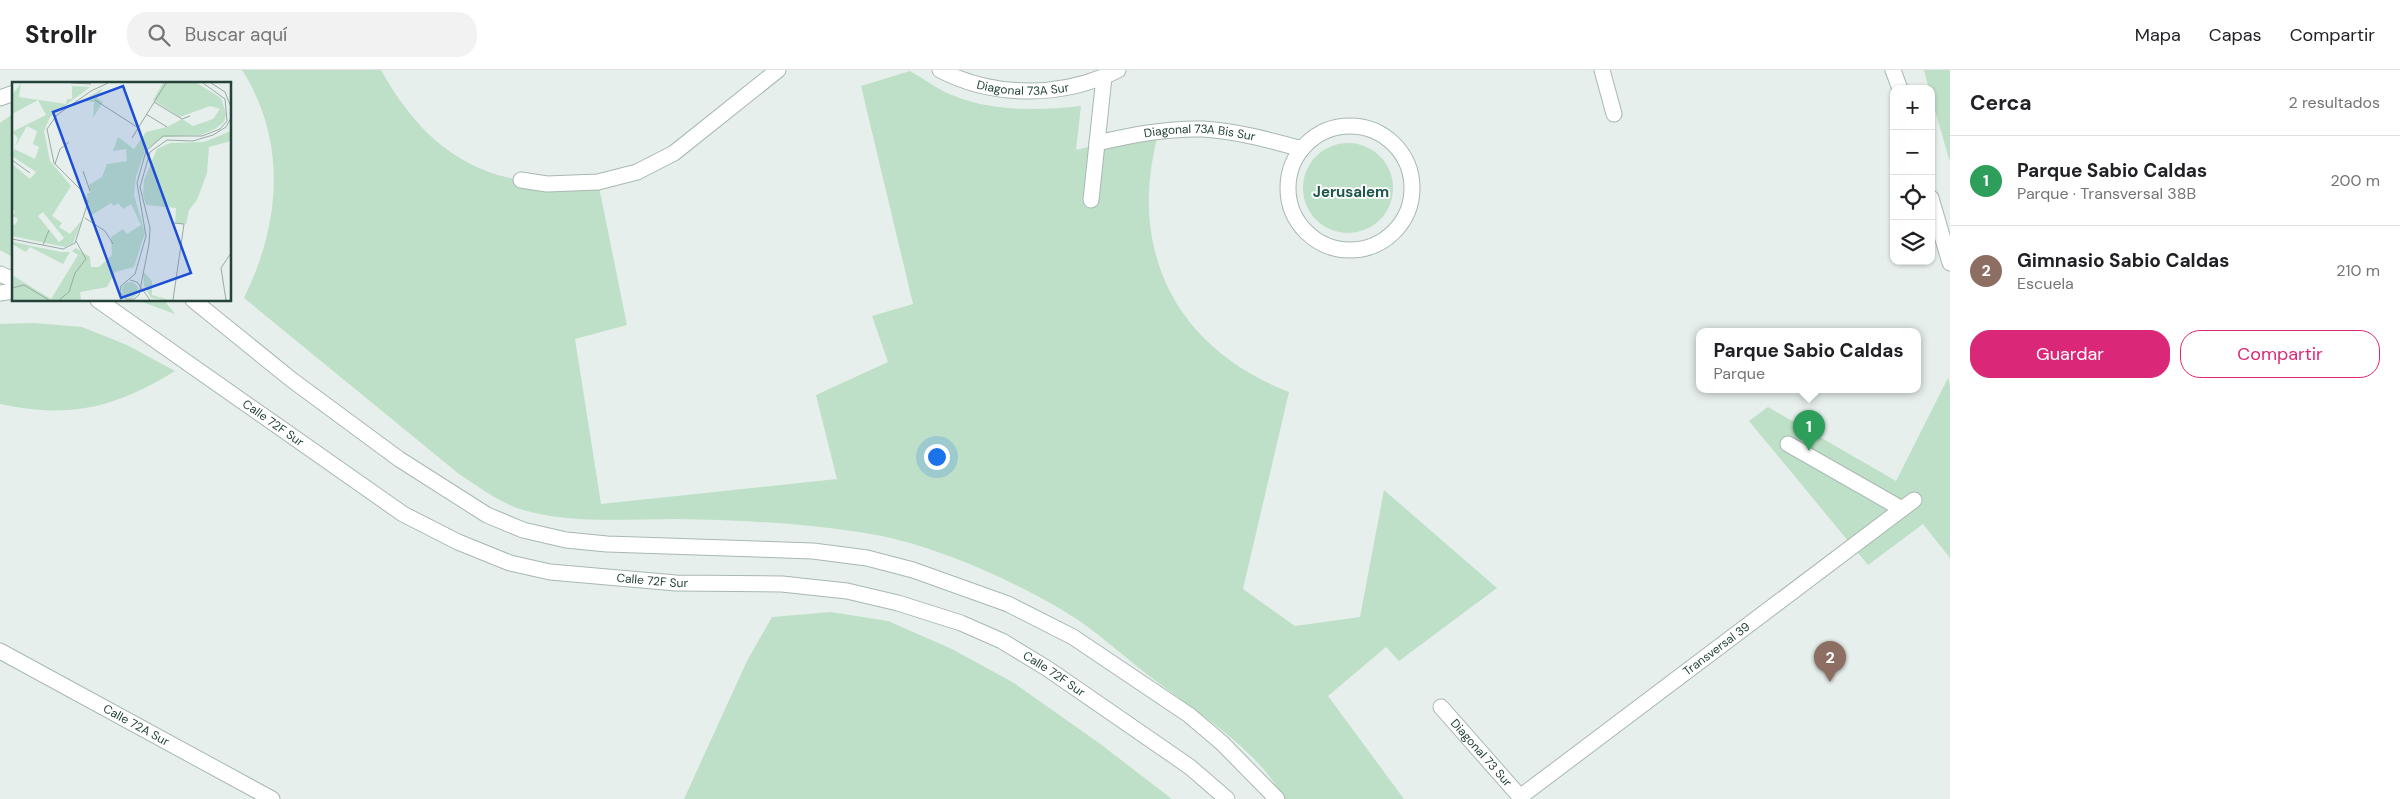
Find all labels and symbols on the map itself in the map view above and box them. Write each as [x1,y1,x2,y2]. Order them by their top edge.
street label: Diagonal 73A Sur [975,77,1071,99]
inset map [12,82,231,301]
street label: Diagonal 73A Bis Sur [1143,121,1258,145]
district label: Jerusalem [1313,182,1389,202]
street label: Calle 72F Sur [239,396,307,450]
pin: 1 [1793,410,1825,451]
your location [924,444,950,470]
street label: Calle 72F Sur [616,570,689,591]
street label: Transversal 39 [1680,619,1753,679]
pin: 2 [1814,641,1846,682]
street label: Calle 72F Sur [1020,648,1089,701]
street label: Calle 72A Sur [100,701,173,750]
street label: Diagonal 73 Sur [1447,715,1516,790]

